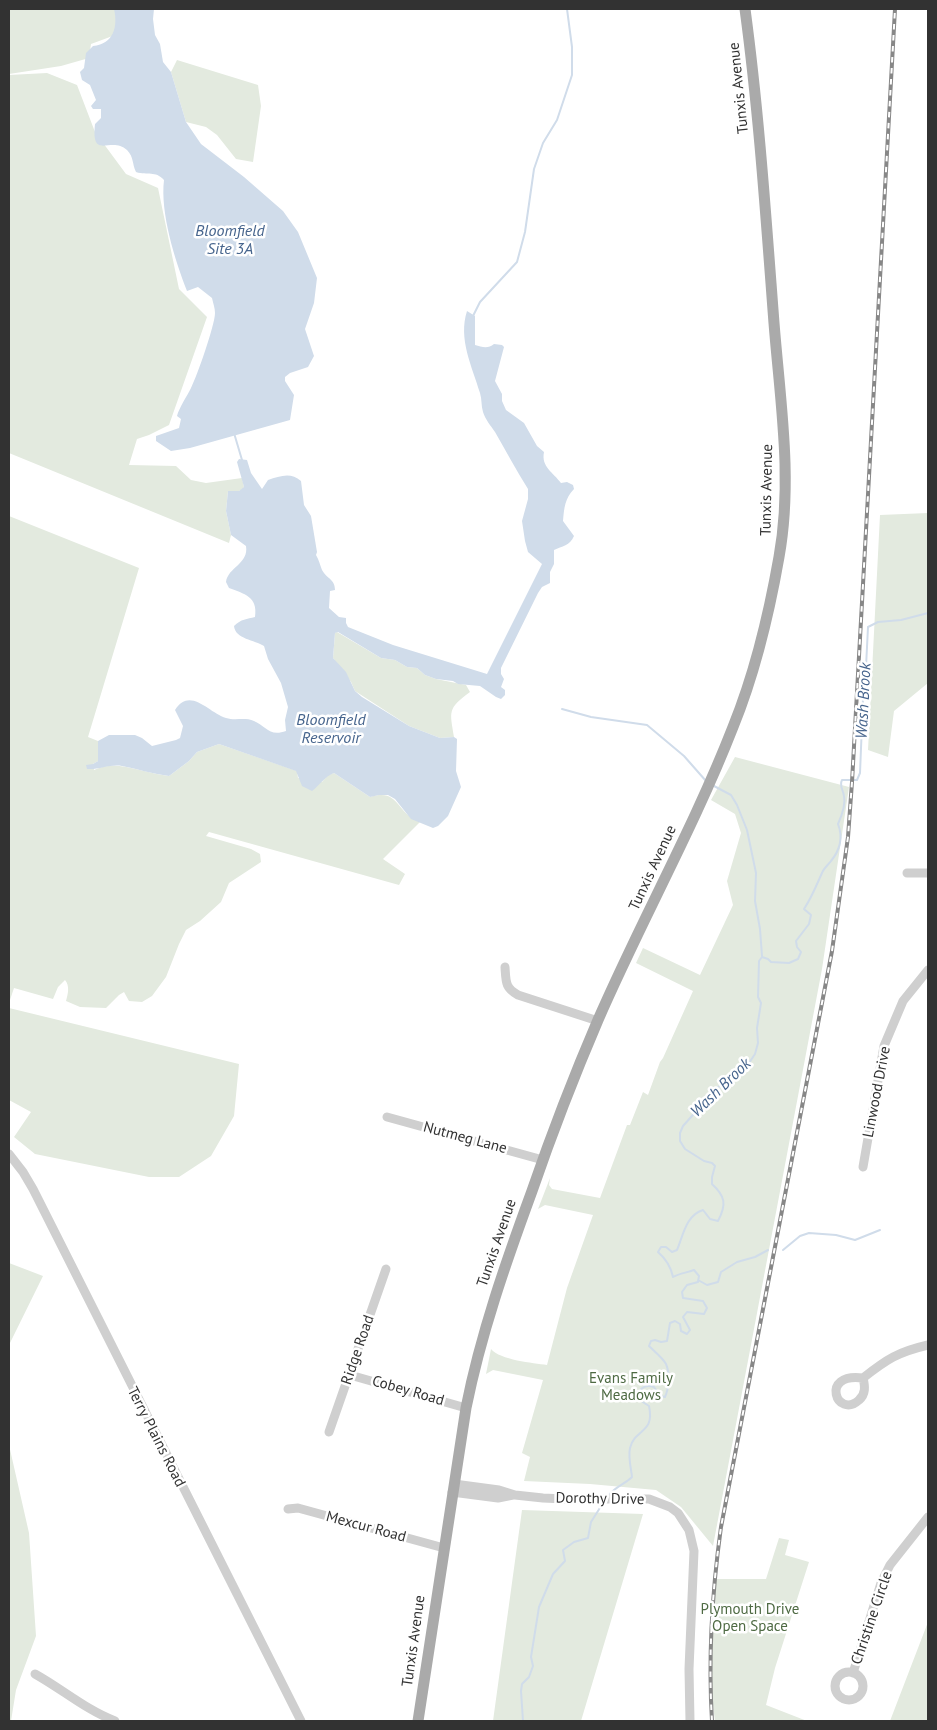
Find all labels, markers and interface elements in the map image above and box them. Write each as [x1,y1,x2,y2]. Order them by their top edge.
street label: Tunxis Avenue [725,41,753,135]
water label: Bloomfield Site 3A [195,221,265,259]
street label: Tunxis Avenue [757,444,777,536]
water label: Wash Brook [852,662,876,740]
water label: Bloomfield Reservoir [296,710,366,748]
street label: Tunxis Avenue [625,823,681,913]
street label: Linwood Drive [859,1045,895,1139]
water label: Wash Brook [687,1055,755,1121]
street label: Nutmeg Lane [421,1118,509,1158]
street label: Tunxis Avenue [474,1197,520,1289]
street label: Ridge Road [338,1313,378,1387]
park label: Evans Family Meadows [589,1370,673,1405]
street label: Cobey Road [370,1372,446,1410]
street label: Terry Plains Road [123,1384,189,1490]
street label: Dorothy Drive [555,1489,645,1509]
street label: Mexcur Road [324,1508,408,1546]
street label: Christine Circle [848,1569,896,1667]
street label: Tunxis Avenue [399,1594,429,1688]
park label: Plymouth Drive Open Space [701,1601,799,1636]

